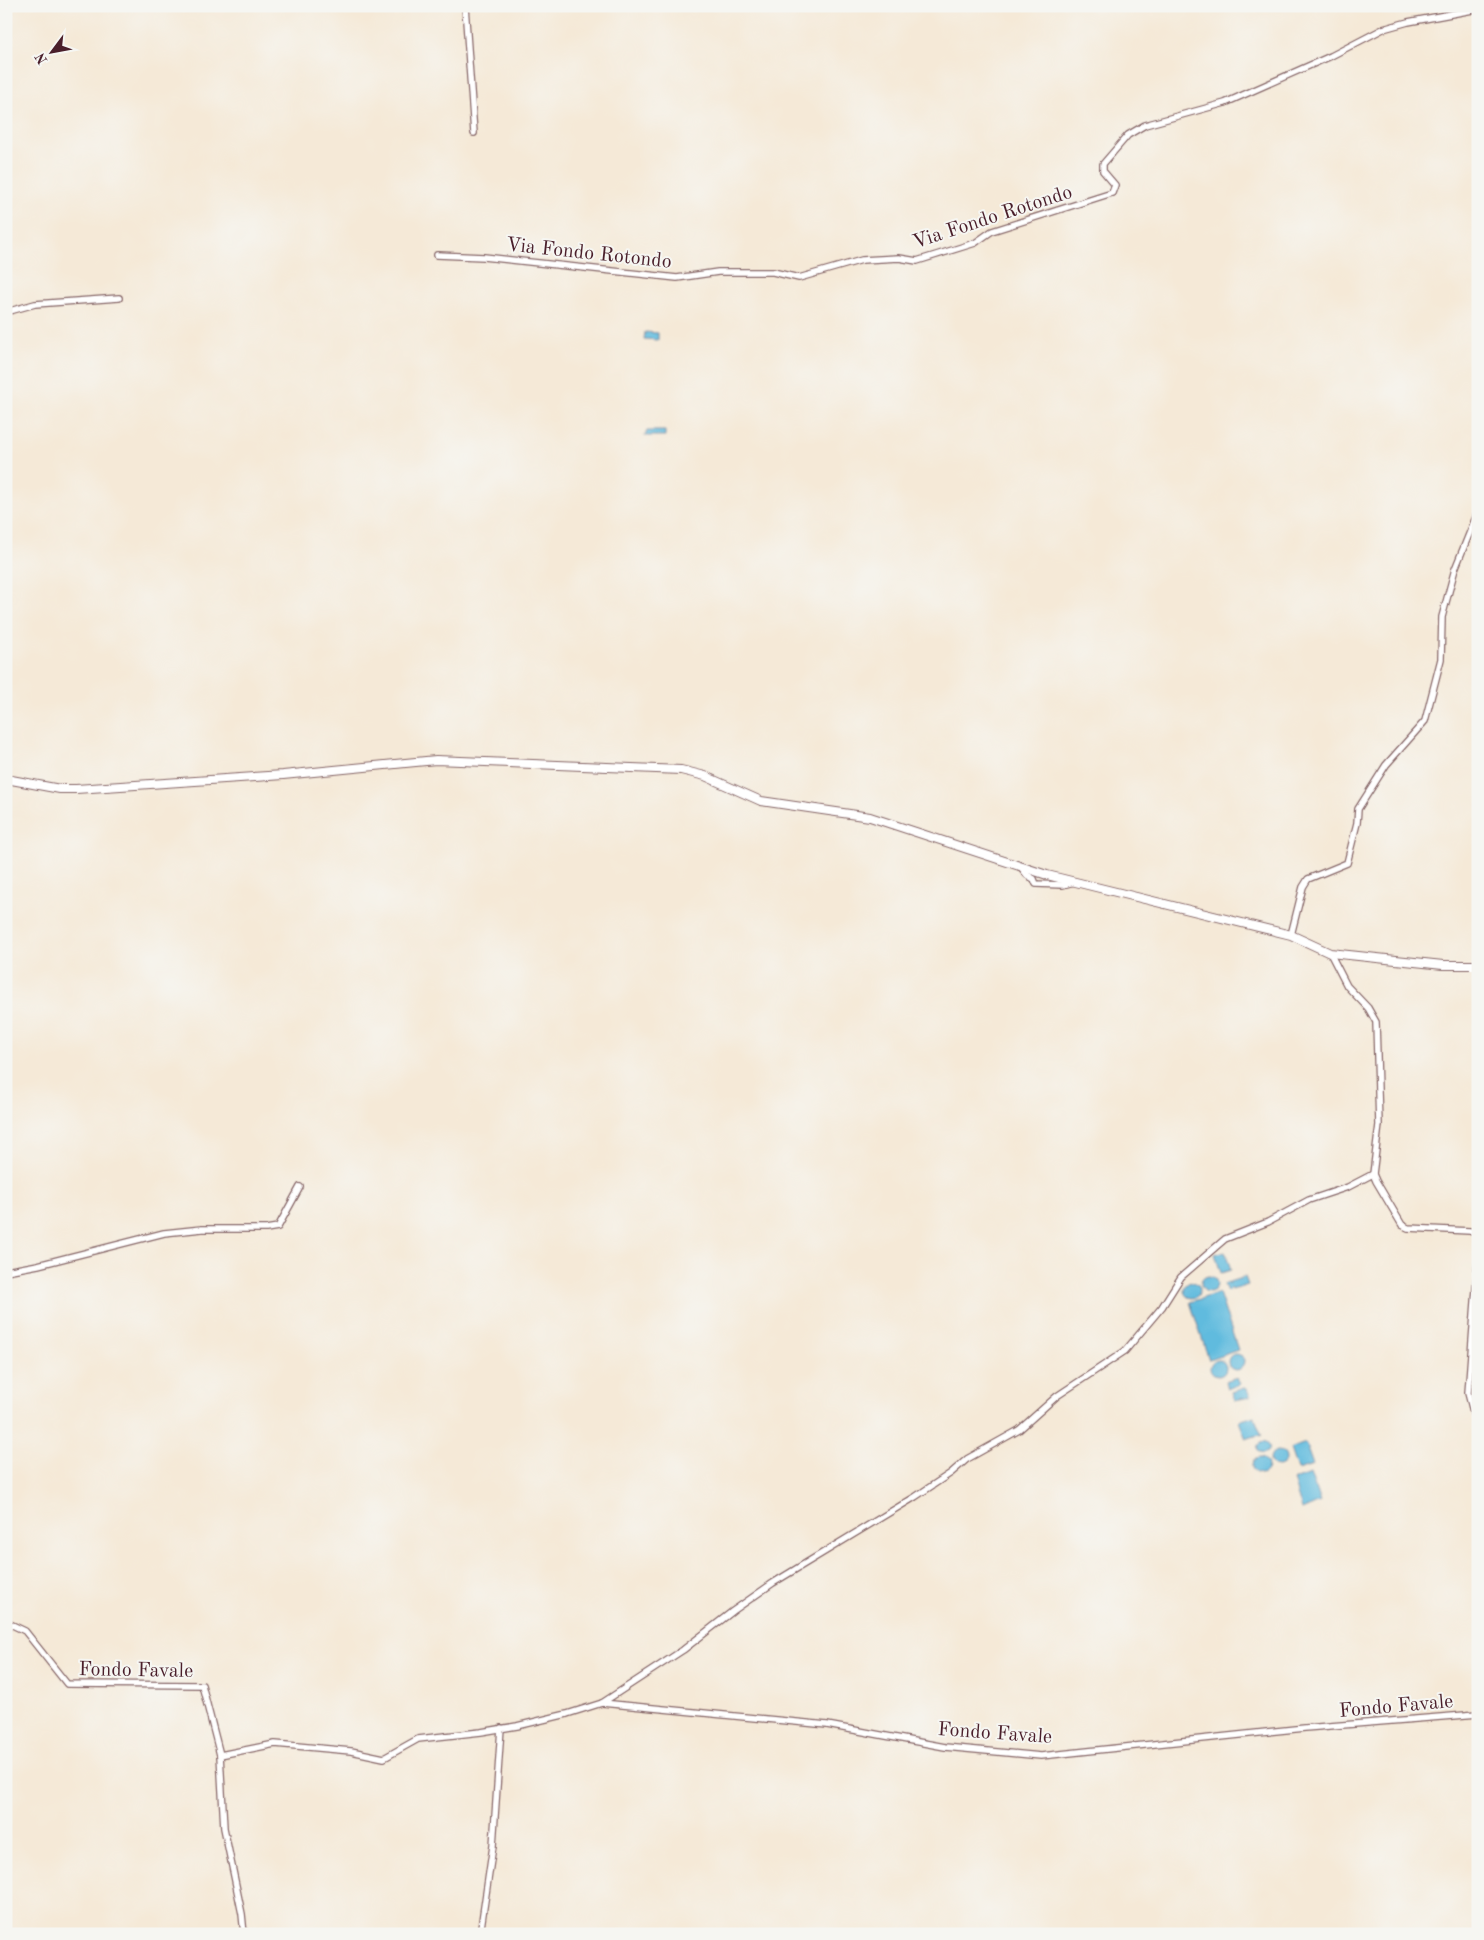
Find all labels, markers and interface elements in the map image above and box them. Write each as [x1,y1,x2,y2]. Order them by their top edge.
north arrow [28,28,78,78]
text: N [33,50,51,67]
street label: Via Fondo Rotondo [910,183,1075,253]
street label: Via Fondo Rotondo [505,235,673,273]
street label: Fondo Favale [78,1660,193,1682]
street label: Fondo Favale [1338,1692,1454,1722]
street label: Fondo Favale [937,1720,1053,1748]

